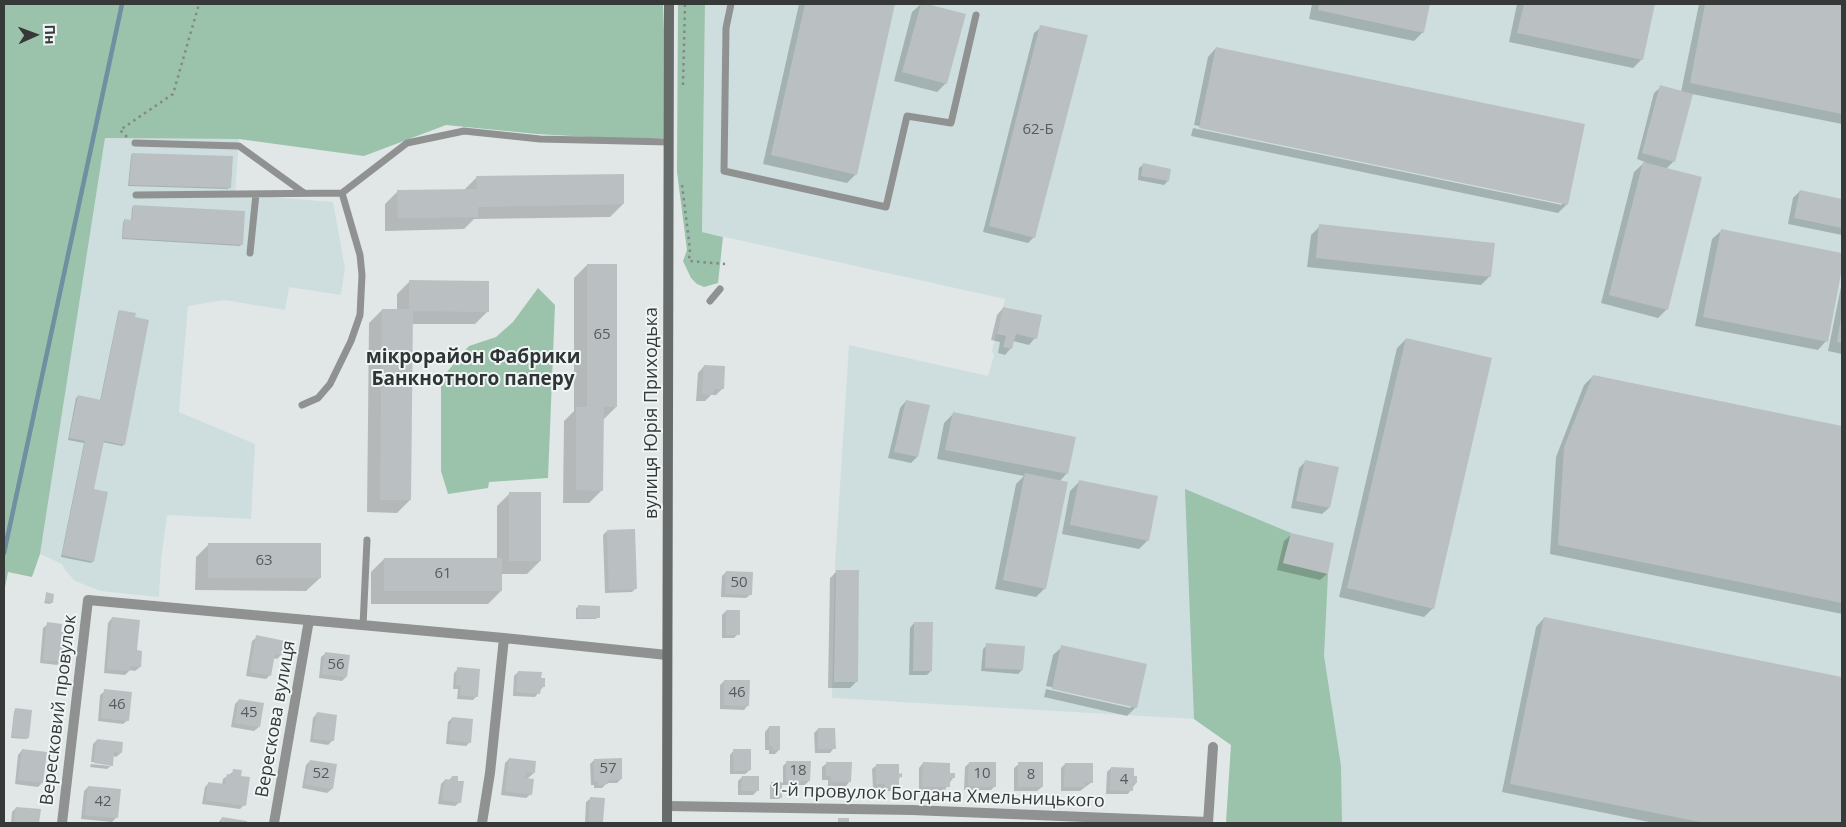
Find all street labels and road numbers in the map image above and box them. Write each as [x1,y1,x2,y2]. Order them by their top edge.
street label: вулиця Юрія Приходька [641,307,663,519]
street label: Вересковий провулок [37,613,81,807]
street label: Верескова вулиця [252,639,300,799]
street label: 1-й провулок Богдана Хмельницького [771,779,1105,813]

